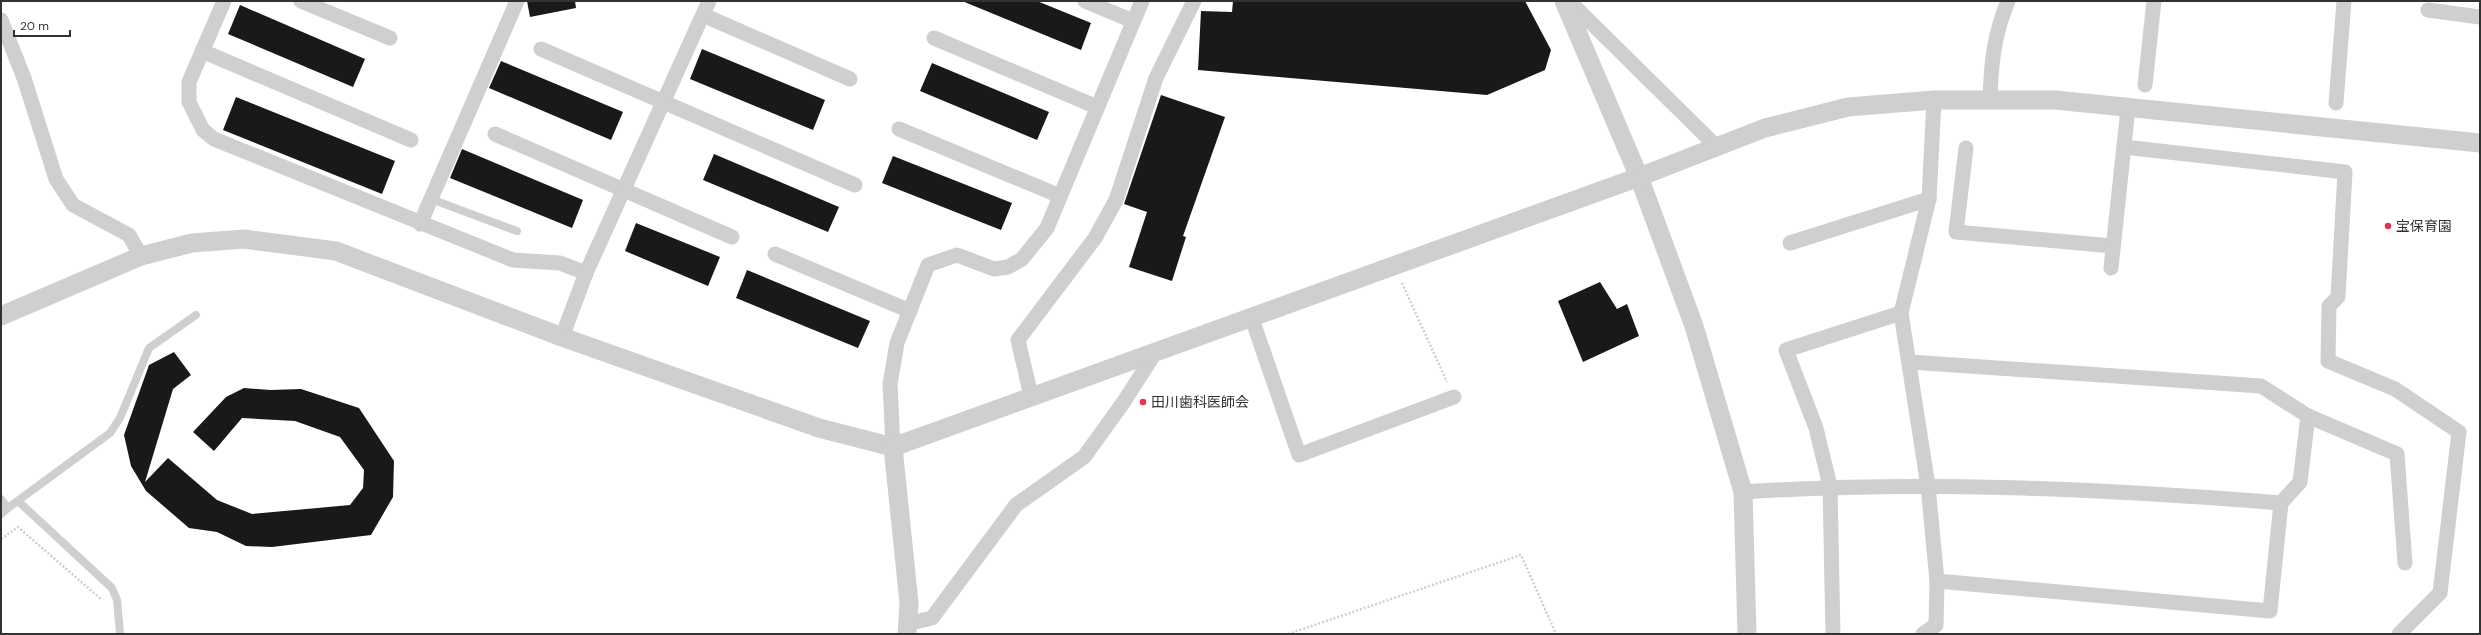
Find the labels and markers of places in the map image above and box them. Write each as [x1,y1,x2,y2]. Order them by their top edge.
place label: 宝保育園 [2396,217,2452,235]
marker: 宝保育園 [2383,221,2393,231]
place label: 田川歯科医師会 [1151,393,1249,411]
marker: 田川歯科医師会 [1138,397,1148,407]

